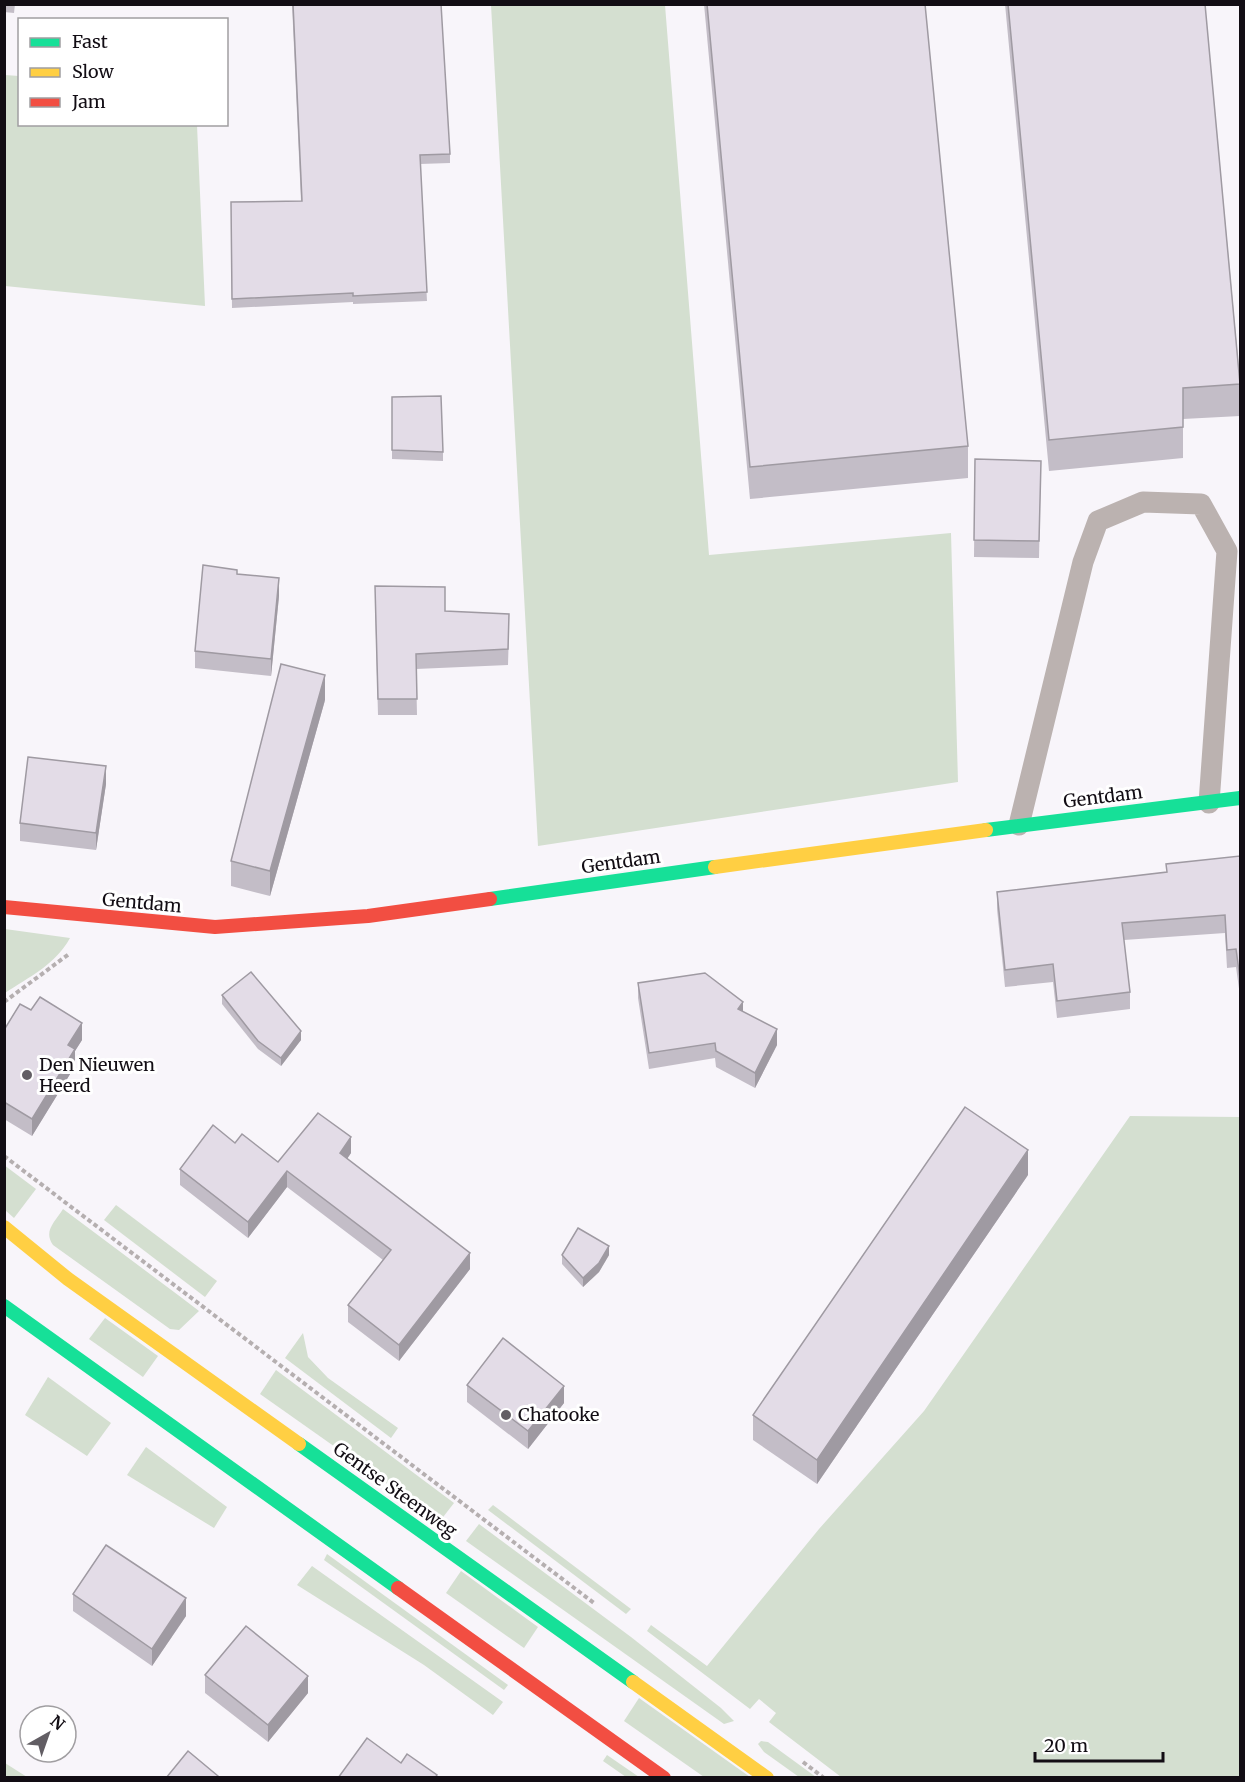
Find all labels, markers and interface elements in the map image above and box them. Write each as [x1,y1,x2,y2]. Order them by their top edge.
legend [18,18,228,126]
text: Fast [72,30,108,53]
text: Slow [72,60,115,83]
text: Jam [71,90,106,113]
street label: Gentdam [1062,780,1144,813]
street label: Gentdam [580,845,662,878]
street label: Gentdam [101,888,183,917]
place label: Den Nieuwen Heerd [39,1053,155,1097]
marker: Den Nieuwen Heerd [20,1068,34,1082]
place label: Chatooke [518,1403,599,1426]
marker: Chatooke [499,1408,513,1422]
street label: Gentse Steenweg [329,1437,462,1542]
north arrow [18,1704,78,1764]
text: N [46,1711,69,1734]
scale bar [1035,1725,1162,1763]
text: 20 m [1044,1734,1088,1757]

